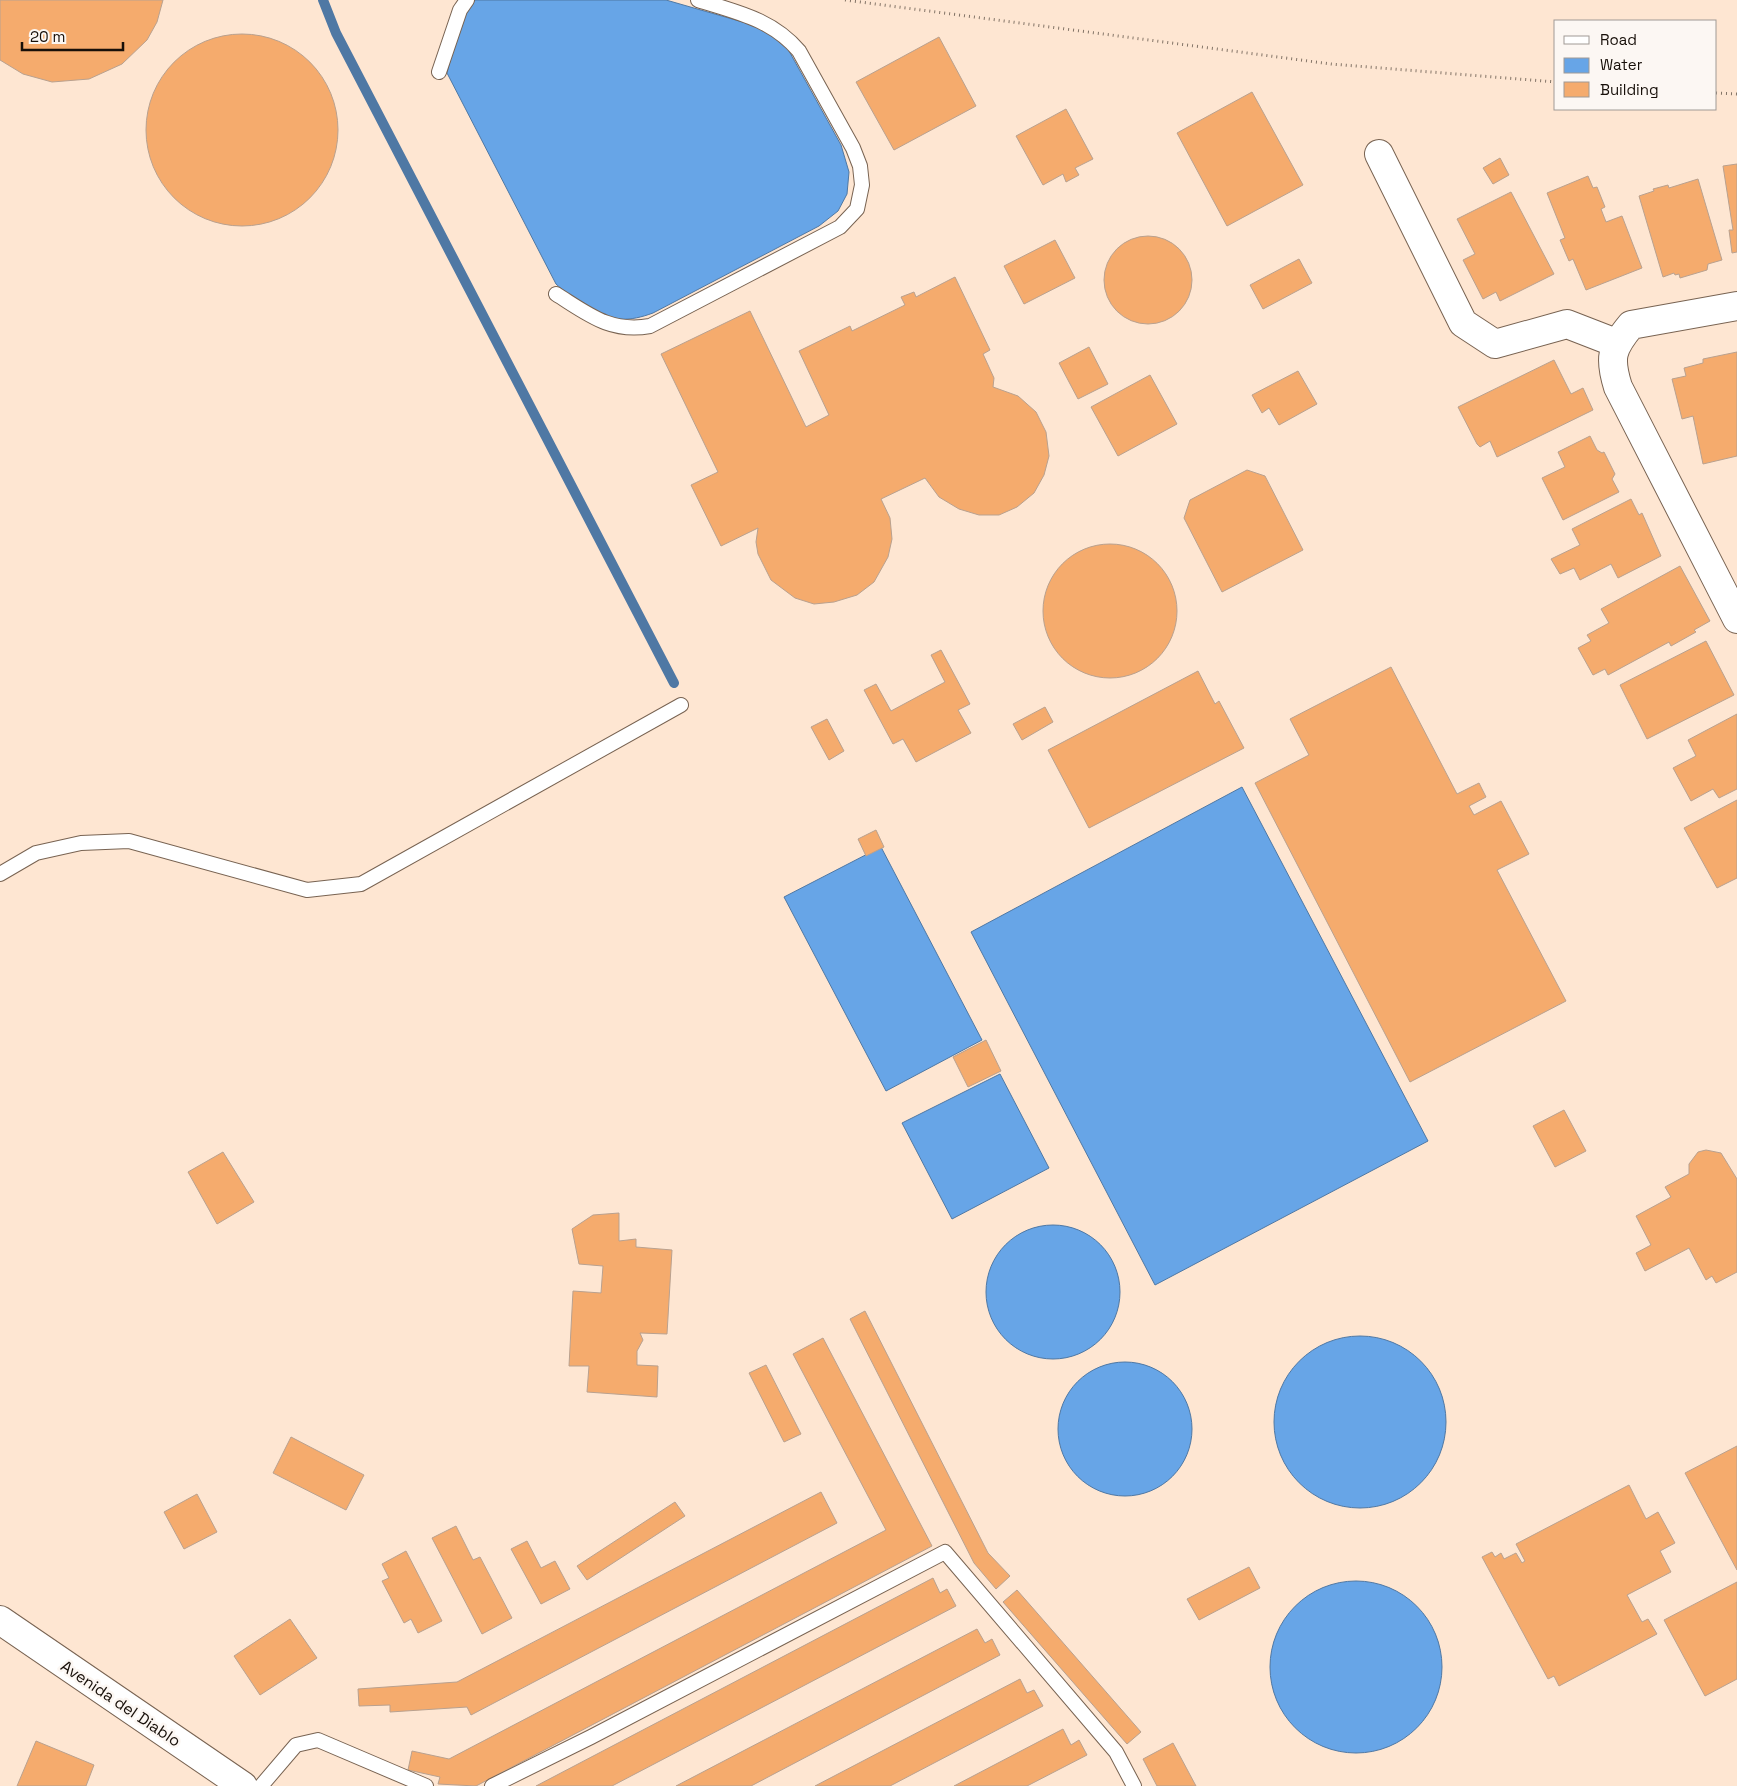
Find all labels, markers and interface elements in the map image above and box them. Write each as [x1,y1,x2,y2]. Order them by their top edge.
scale bar [22,20,124,52]
legend [1554,20,1717,110]
text: 20 m [30,27,65,46]
text: Road [1600,30,1637,49]
text: Water [1600,55,1643,74]
text: Building [1600,80,1659,99]
street label: Avenida del Diablo [57,1655,185,1751]

